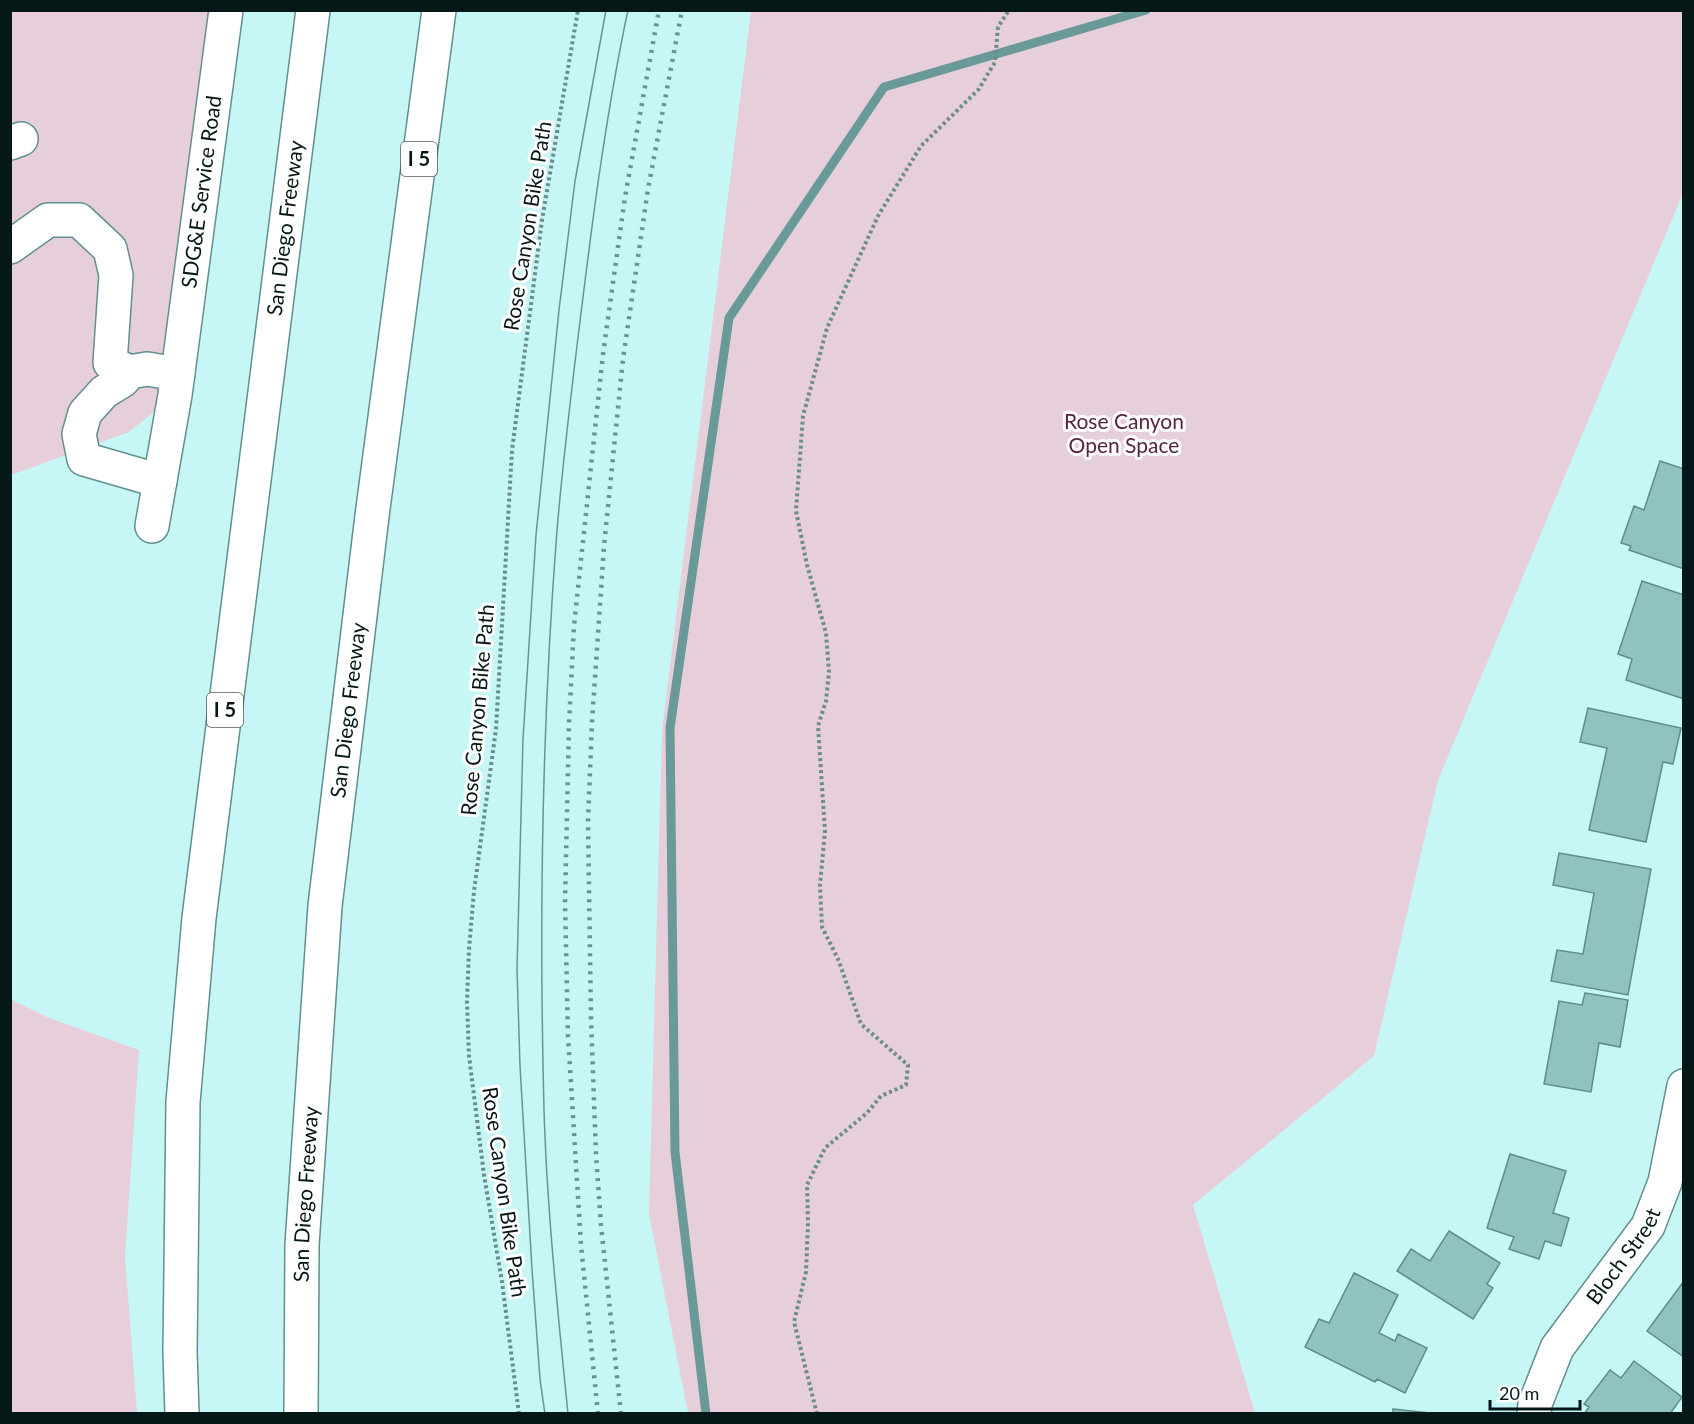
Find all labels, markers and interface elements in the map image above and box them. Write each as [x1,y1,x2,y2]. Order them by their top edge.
street label: SDG&E Service Road [175,94,226,289]
street label: Rose Canyon Bike Path [498,119,555,332]
street label: San Diego Freeway [261,139,308,317]
road number: I 5 [401,142,437,176]
park label: Rose Canyon Open Space [1064,408,1184,457]
street label: Rose Canyon Bike Path [455,603,498,817]
street label: San Diego Freeway [324,621,370,799]
road number: I 5 [207,693,243,727]
street label: Rose Canyon Bike Path [478,1085,533,1299]
street label: San Diego Freeway [288,1105,322,1282]
street label: Bloch Street [1580,1204,1665,1309]
scale bar [1490,1373,1580,1411]
text: 20 m [1499,1382,1539,1404]

